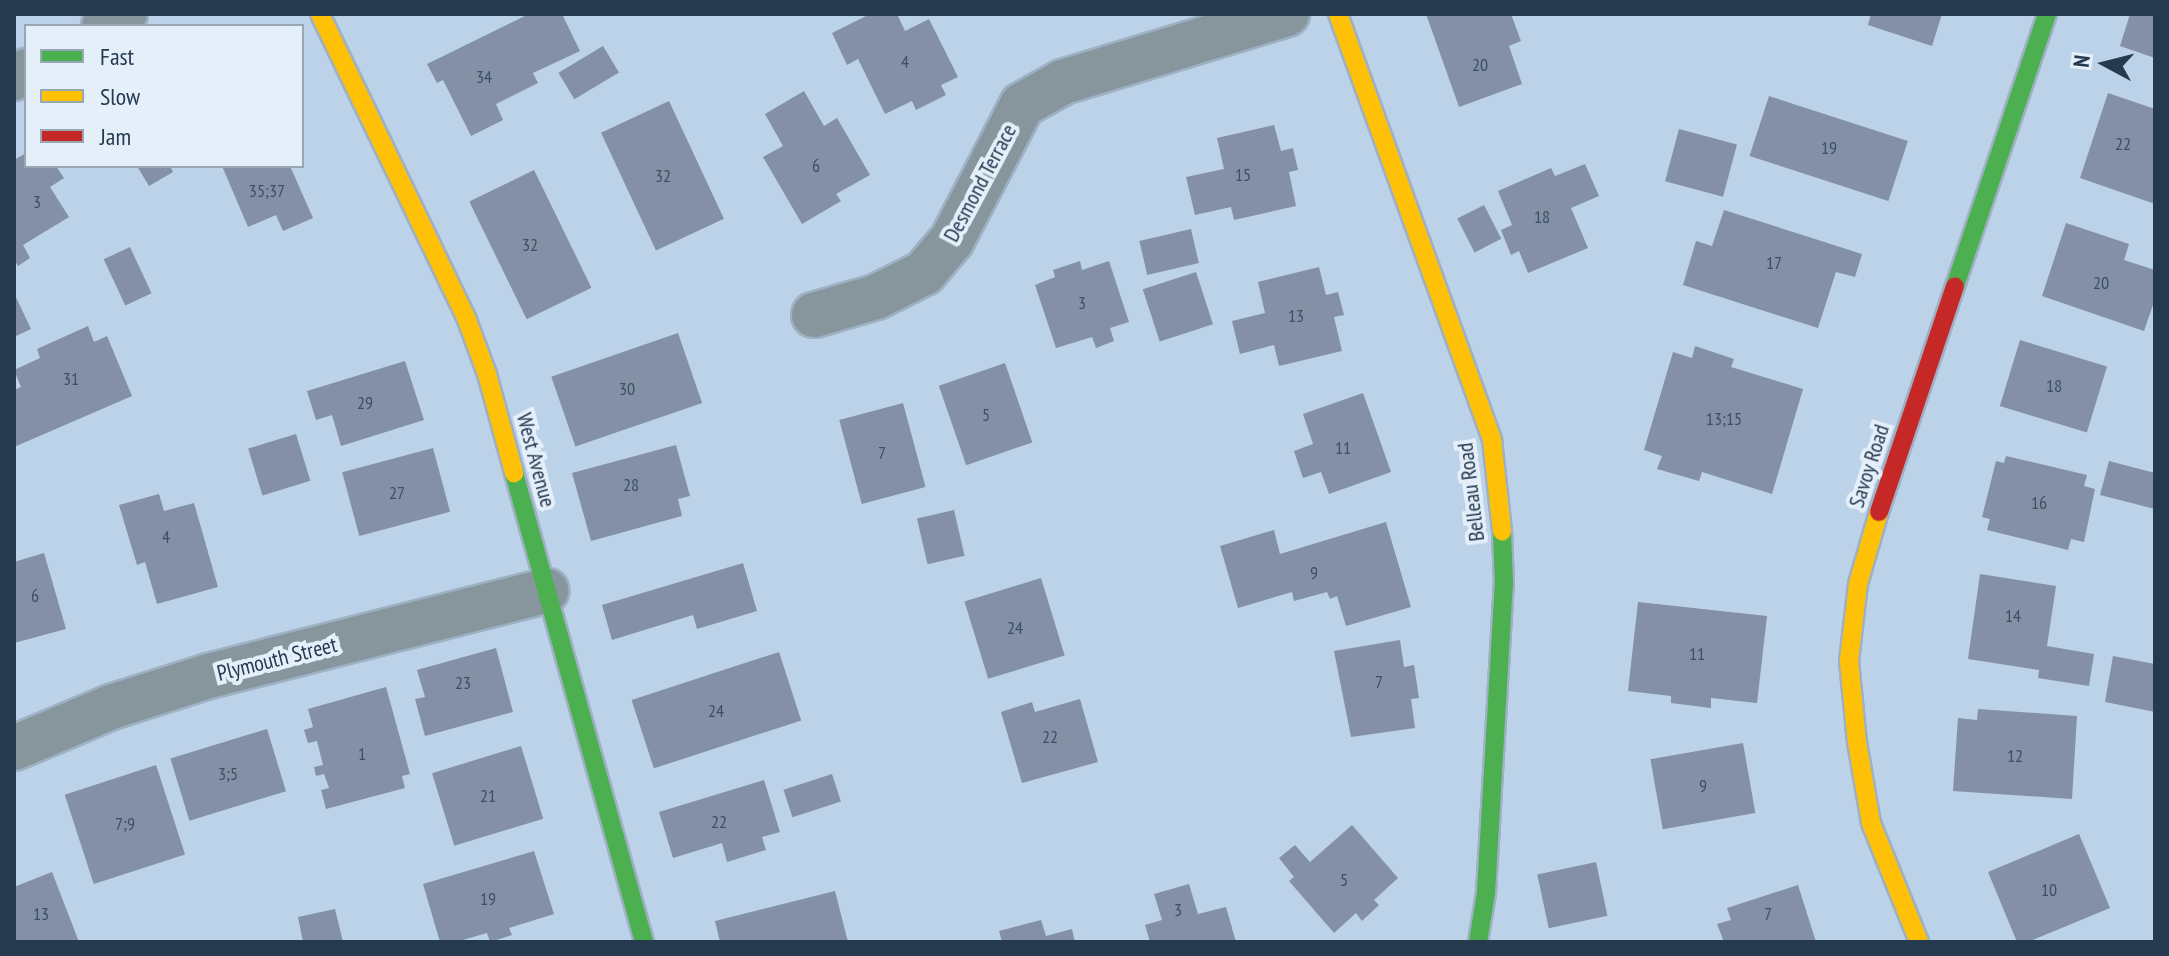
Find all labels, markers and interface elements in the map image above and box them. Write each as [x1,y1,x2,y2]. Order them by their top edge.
legend [24,24,304,168]
north arrow [2065,24,2145,104]
text: Fast [100,41,134,72]
house number: 4 [901,51,909,73]
text: N [2067,53,2096,69]
house number: 20 [1472,54,1488,76]
house number: 34 [476,66,492,88]
text: Slow [100,81,140,112]
street label: Desmond Terrace [938,119,1022,247]
text: Jam [100,121,131,152]
house number: 22 [2115,133,2131,155]
house number: 19 [1821,137,1837,159]
house number: 6 [812,155,820,177]
house number: 15 [1235,164,1251,186]
house number: 32 [655,165,671,187]
house number: 35;37 [249,180,285,202]
house number: 3 [33,191,41,213]
house number: 18 [1534,206,1550,228]
house number: 32 [522,234,538,256]
house number: 17 [1766,252,1782,274]
house number: 20 [2093,272,2109,294]
house number: 3 [1078,292,1086,314]
house number: 13 [1288,305,1304,327]
house number: 31 [63,368,79,390]
house number: 18 [2046,375,2062,397]
house number: 30 [619,378,635,400]
house number: 29 [357,392,373,414]
house number: 5 [982,404,990,426]
house number: 13;15 [1706,408,1742,430]
street label: West Avenue [511,410,561,510]
street label: Savoy Road [1843,421,1895,511]
house number: 11 [1335,437,1351,459]
street label: Belleau Road [1452,441,1490,543]
house number: 7 [878,442,886,464]
house number: 28 [623,474,639,496]
house number: 27 [389,482,405,504]
house number: 16 [2031,492,2047,514]
house number: 4 [162,526,170,548]
house number: 9 [1310,562,1318,584]
house number: 6 [31,585,39,607]
house number: 14 [2005,605,2021,627]
house number: 24 [1007,617,1023,639]
street label: Plymouth Street [214,631,340,687]
house number: 11 [1689,643,1705,665]
house number: 7 [1375,671,1383,693]
house number: 23 [455,672,471,694]
house number: 24 [708,700,724,722]
house number: 22 [1042,726,1058,748]
house number: 1 [358,743,366,765]
house number: 12 [2007,745,2023,767]
house number: 3;5 [218,763,238,785]
house number: 9 [1699,775,1707,797]
house number: 21 [480,785,496,807]
house number: 22 [711,811,727,833]
house number: 7;9 [115,813,135,835]
house number: 5 [1340,869,1348,891]
house number: 10 [2041,879,2057,901]
house number: 19 [480,888,496,910]
house number: 3 [1174,899,1182,921]
house number: 13 [33,903,49,925]
house number: 7 [1764,903,1772,925]

